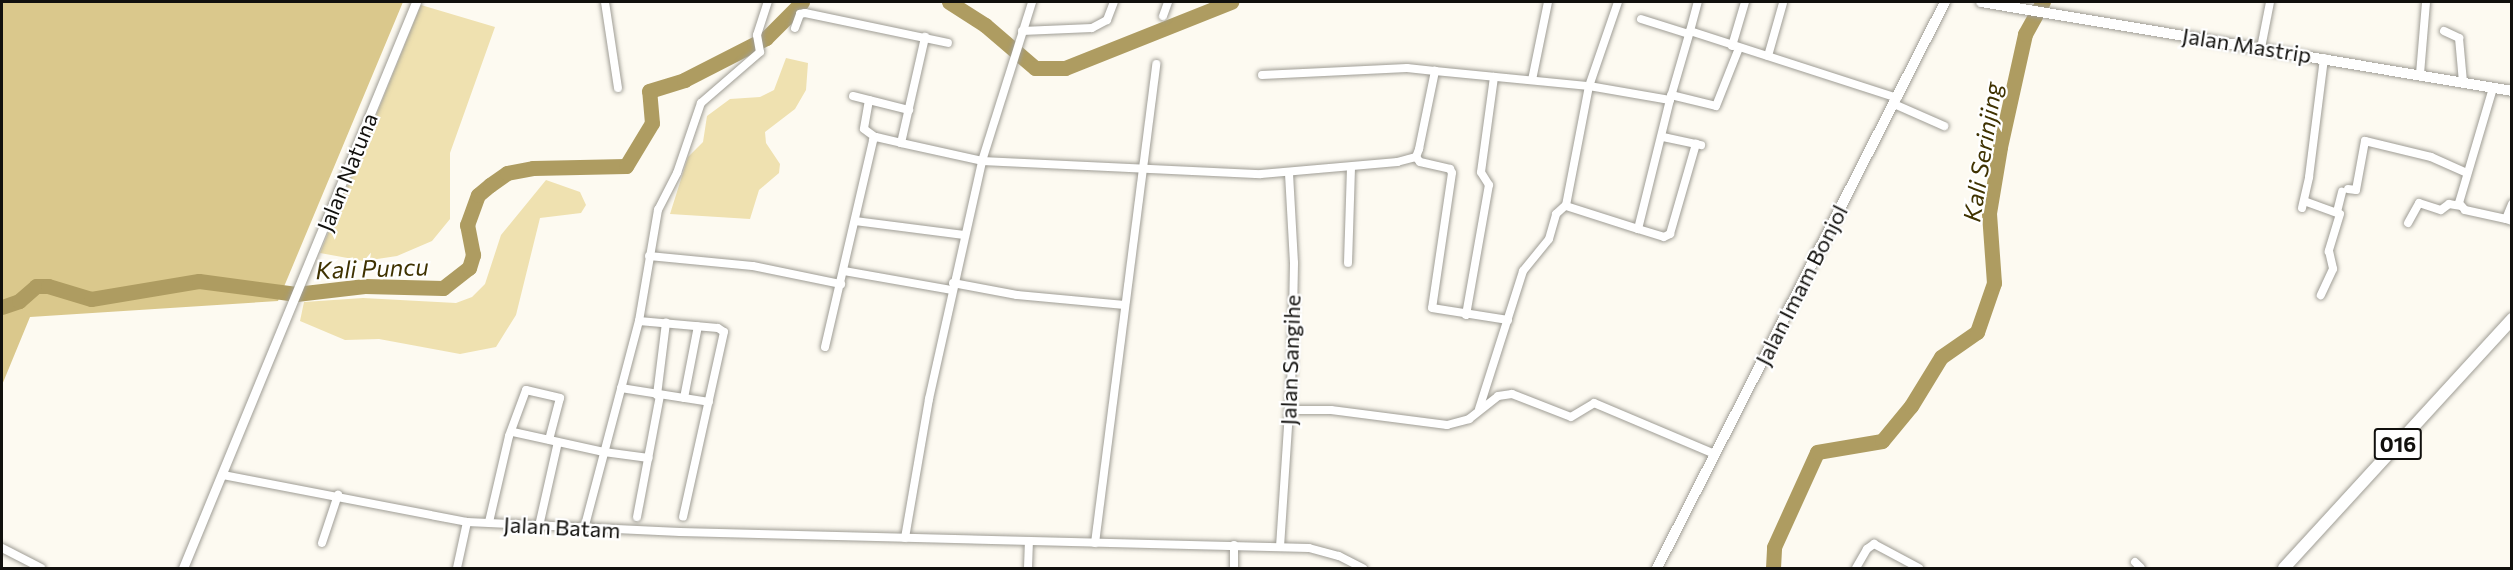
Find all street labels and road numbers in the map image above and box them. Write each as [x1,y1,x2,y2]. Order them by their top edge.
street label: Jalan Mastrip [2180,22,2314,68]
street label: Jalan Natuna [311,109,383,235]
street label: Jalan Imam Bonjol [1749,200,1853,370]
street label: Jalan Sangihe [1275,294,1305,426]
road number: 016 [2372,426,2424,462]
street label: Jalan Batam [503,511,621,543]

